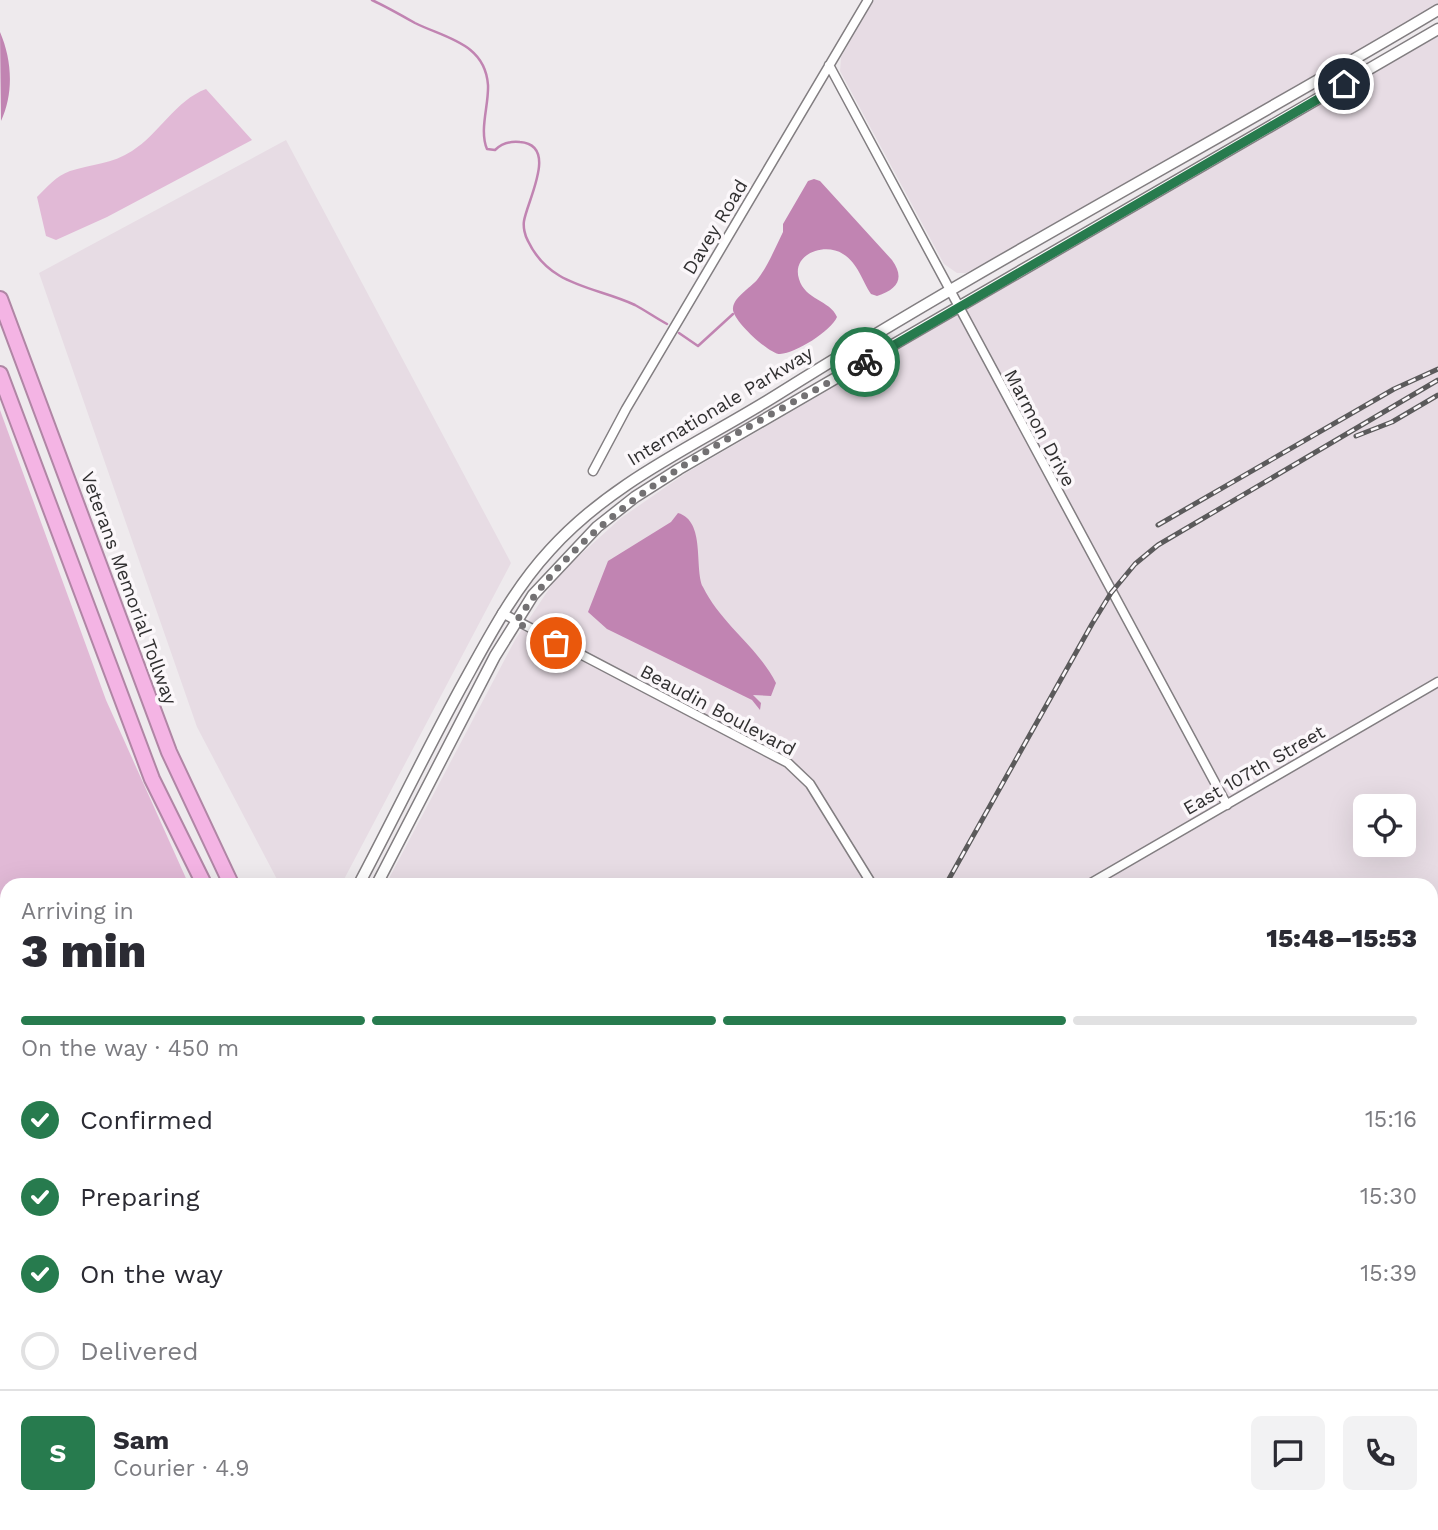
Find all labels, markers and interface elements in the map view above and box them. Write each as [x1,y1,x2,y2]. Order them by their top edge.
pin [1314,54,1374,114]
icon: home [1325,65,1363,103]
street label: Davey Road [678,175,752,279]
courier [830,327,900,397]
street label: Internationale Parkway [623,341,817,471]
icon: bike [846,343,884,381]
street label: Marmon Drive [999,365,1081,491]
street label: Veterans Memorial Tollway [76,468,182,708]
pin [526,613,586,673]
icon: bag [537,624,575,662]
street label: Beaudin Boulevard [636,659,800,761]
street label: East 107th Street [1179,720,1329,820]
map controls [1353,794,1416,857]
button: locate [1353,794,1416,857]
text: Arriving in [21,898,134,925]
text: 15:48–15:53 [1266,923,1417,953]
text: 3 min [21,924,146,978]
text: On the way · 450 m [21,1035,239,1062]
icon: check [21,1101,59,1139]
text: Confirmed [80,1105,213,1135]
text: 15:16 [1365,1106,1417,1133]
icon: check [21,1178,59,1216]
text: Preparing [80,1182,200,1212]
text: 15:30 [1360,1183,1417,1210]
icon: check [21,1255,59,1293]
text: On the way [80,1259,223,1289]
text: 15:39 [1360,1260,1417,1287]
text: Delivered [80,1336,199,1366]
button: chat [1251,1416,1325,1490]
button: phone [1343,1416,1417,1490]
text: Sam [113,1425,169,1455]
text: S [50,1438,66,1468]
text: Courier · 4.9 [113,1455,249,1482]

